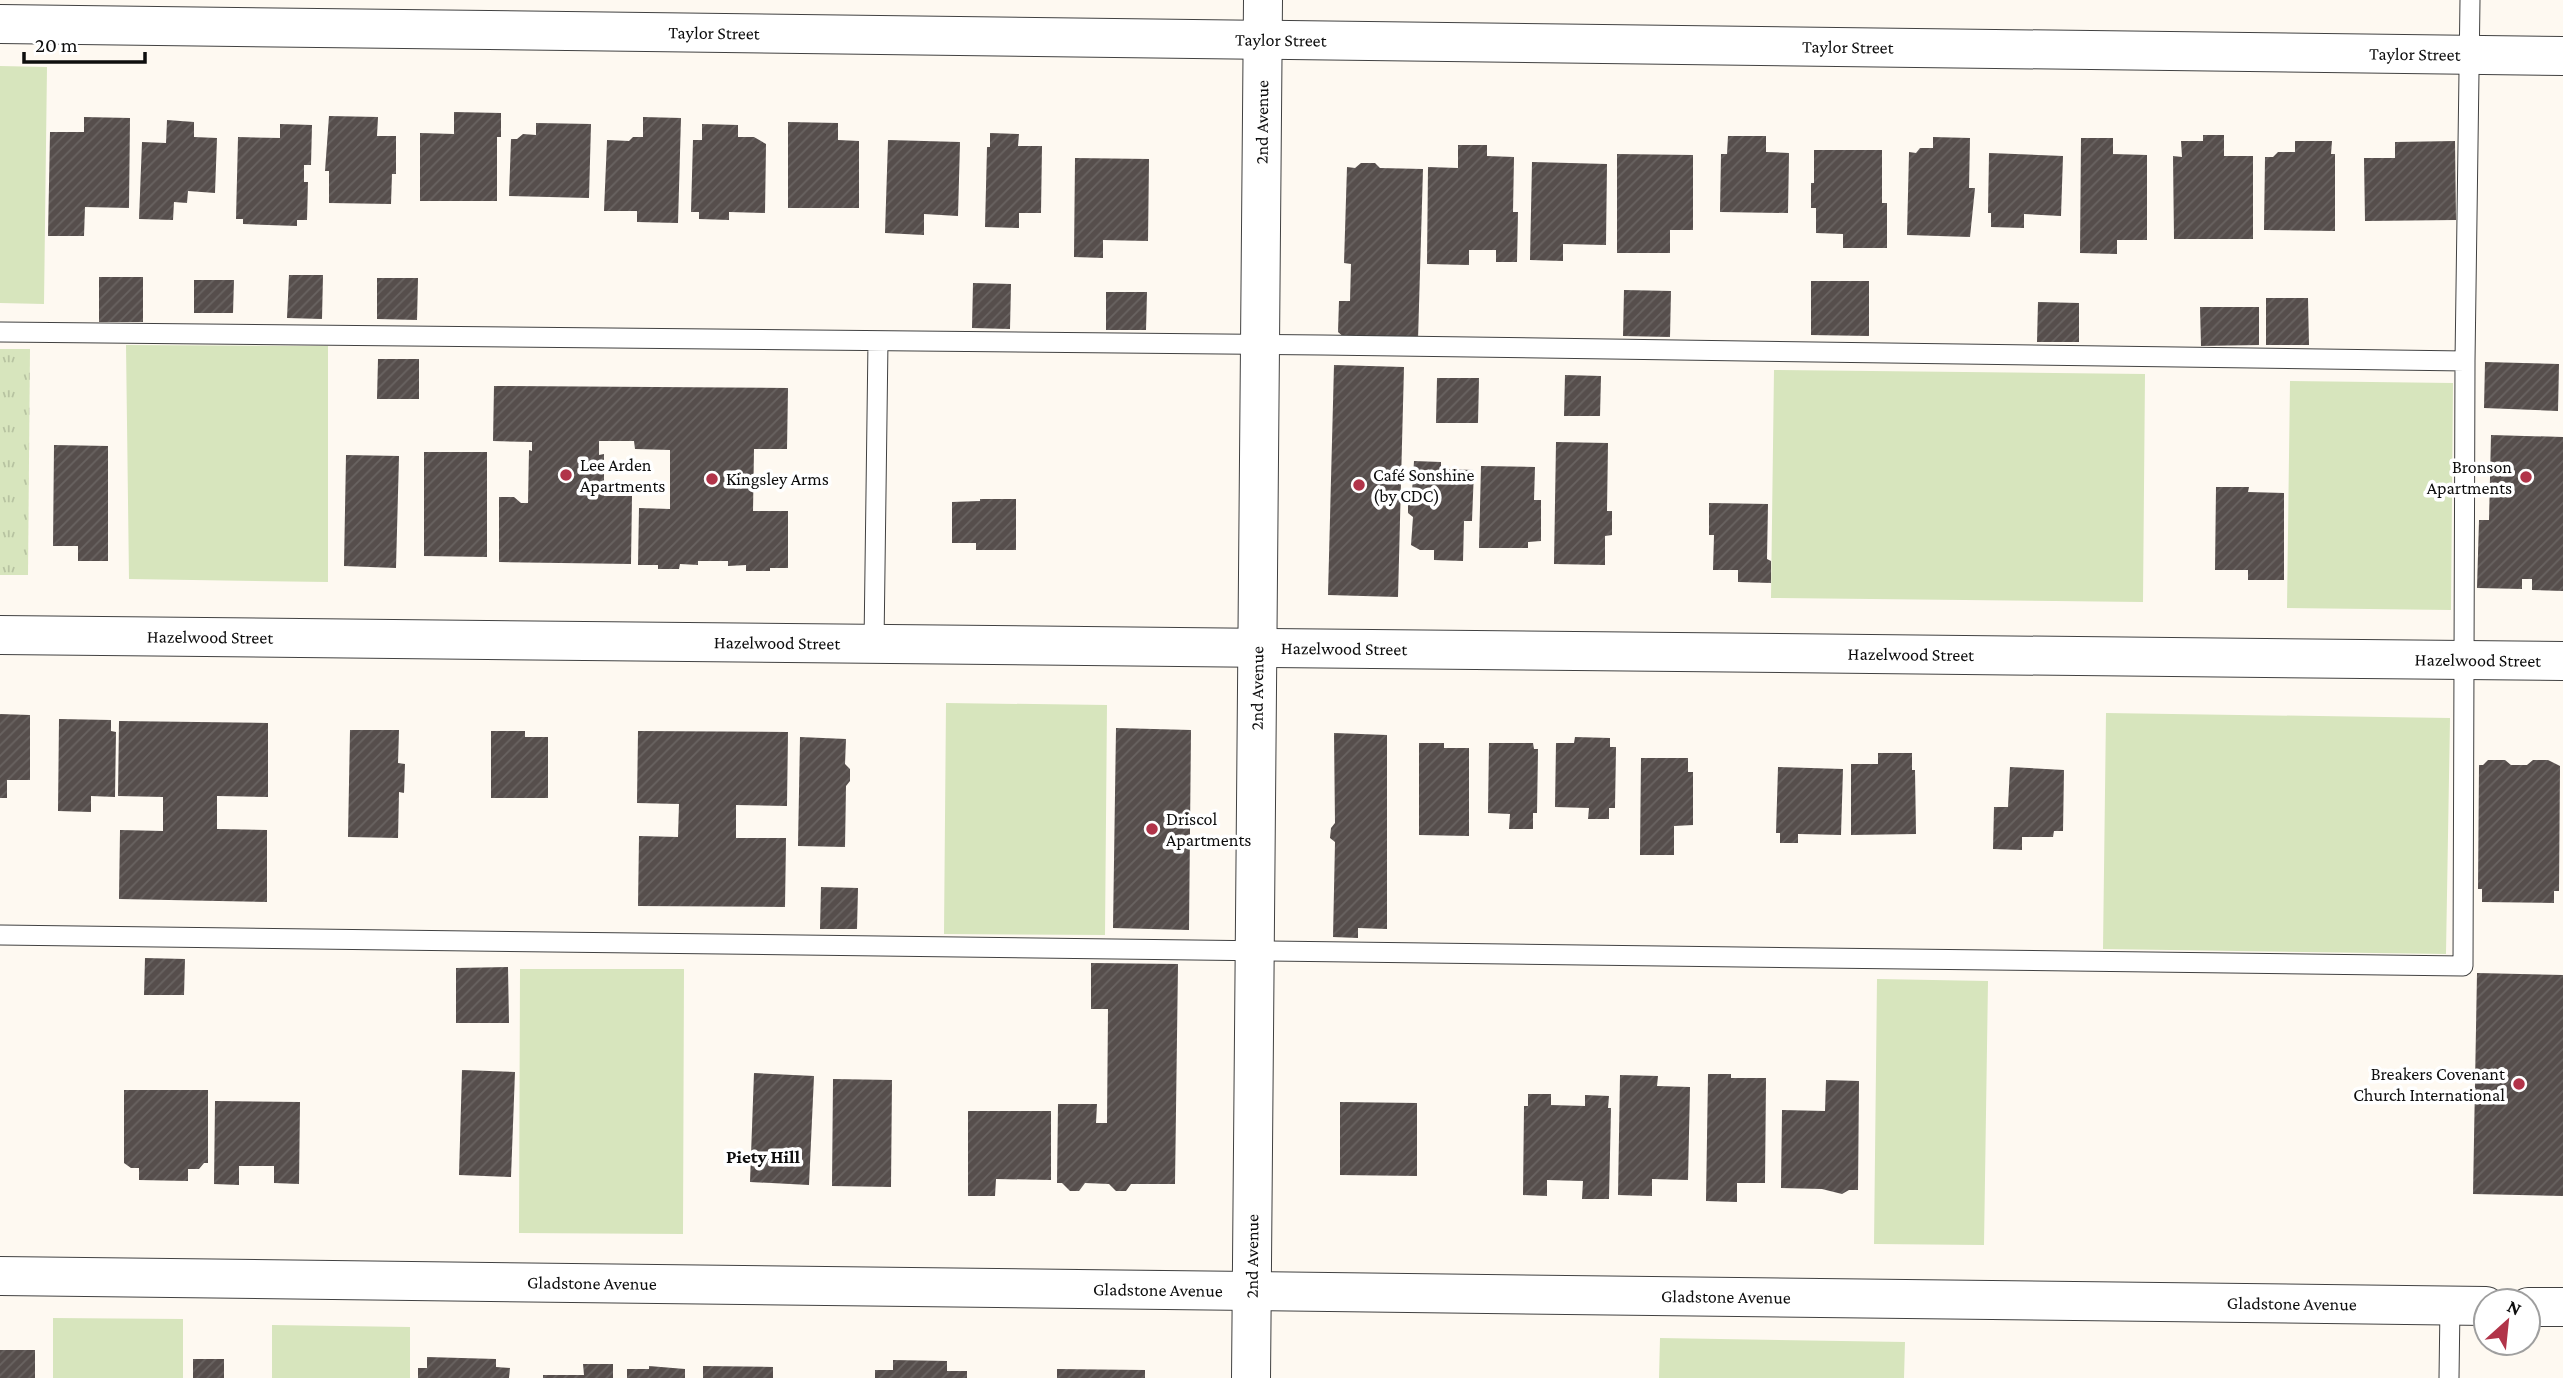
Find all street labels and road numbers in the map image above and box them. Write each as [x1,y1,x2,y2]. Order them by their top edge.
street label: Taylor Street [668,22,761,43]
street label: Taylor Street [1235,29,1328,51]
street label: Taylor Street [1802,37,1895,58]
street label: Taylor Street [2369,44,2462,65]
street label: 2nd Avenue [1252,80,1272,164]
street label: Hazelwood Street [147,626,274,648]
street label: Hazelwood Street [714,632,841,654]
street label: Hazelwood Street [1281,638,1408,659]
street label: Hazelwood Street [1848,644,1975,665]
street label: 2nd Avenue [1247,646,1267,730]
street label: Hazelwood Street [2415,649,2542,671]
street label: 2nd Avenue [1242,1214,1262,1298]
street label: Gladstone Avenue [527,1272,657,1294]
street label: Gladstone Avenue [1093,1279,1223,1301]
street label: Gladstone Avenue [1661,1286,1791,1308]
street label: Gladstone Avenue [2227,1293,2357,1314]

